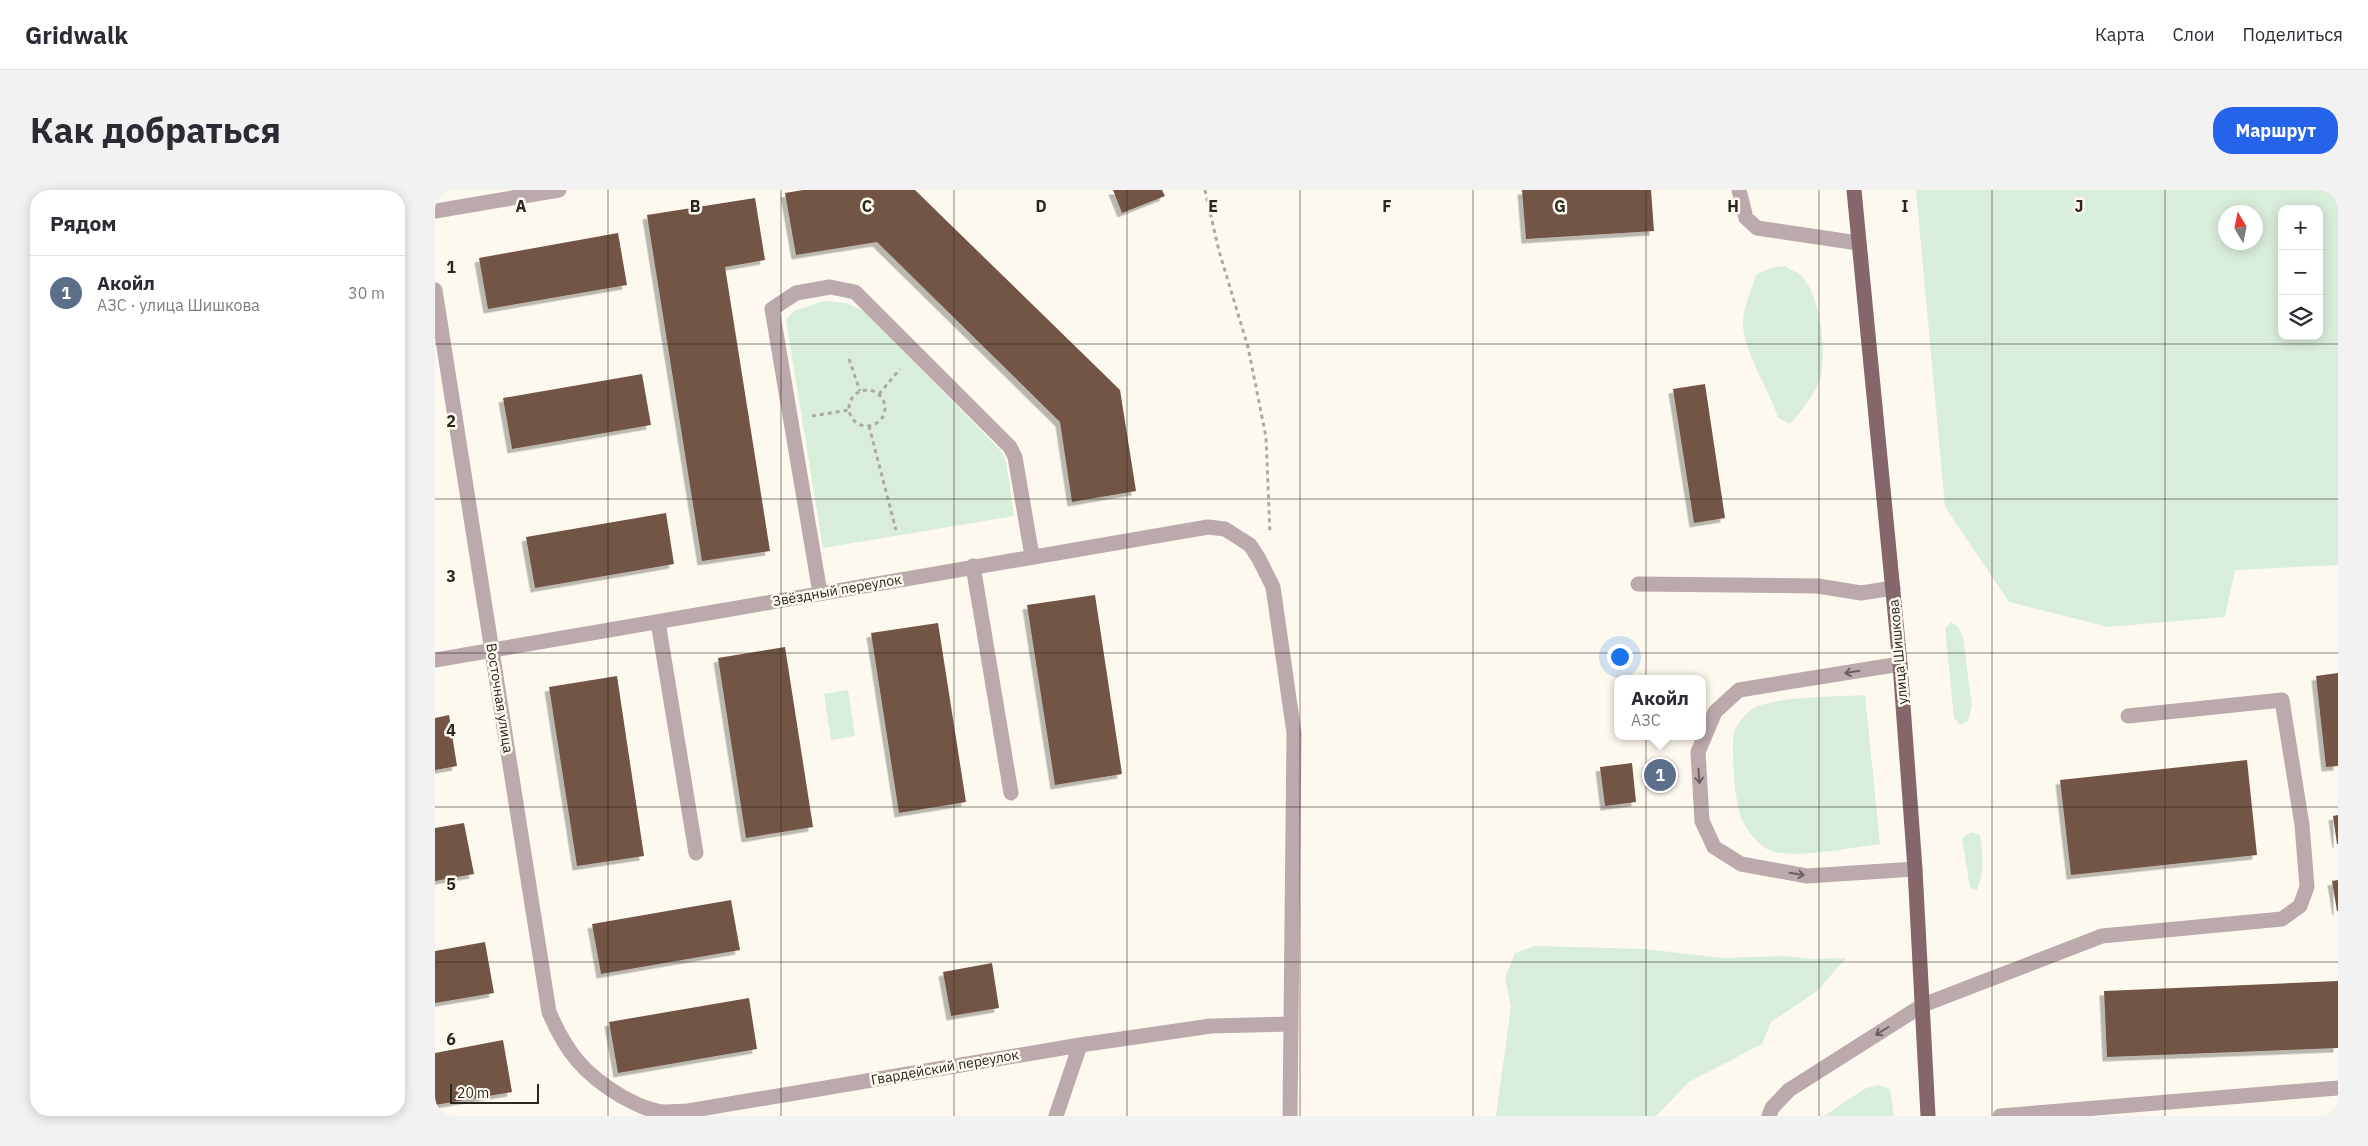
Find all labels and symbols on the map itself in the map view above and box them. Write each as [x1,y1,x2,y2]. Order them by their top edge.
text: A [516,196,527,216]
text: B [690,196,701,216]
text: C [862,196,872,216]
text: D [1035,196,1047,216]
text: E [1208,196,1218,216]
text: F [1382,196,1392,216]
text: G [1554,196,1566,216]
text: H [1727,196,1739,216]
text: I [1902,196,1909,216]
text: J [2075,196,2083,216]
north arrow [2218,205,2263,250]
text: 1 [446,257,456,277]
text: 2 [446,411,456,431]
text: 3 [446,566,456,586]
street label: Звёздный переулок [771,570,903,610]
street label: улица Шишкова [1884,598,1912,705]
street label: Восточная улица [482,642,518,755]
your location [1607,644,1633,670]
one-way arrow [1844,667,1860,677]
text: 4 [446,720,456,740]
pin: 1 [1644,756,1676,794]
one-way arrow [1695,768,1704,784]
one-way arrow [1789,870,1805,880]
text: 5 [446,874,456,894]
one-way arrow [1875,1027,1889,1037]
text: 6 [446,1029,456,1049]
street label: Гвардейский переулок [870,1045,1021,1089]
scale bar [450,1081,539,1104]

